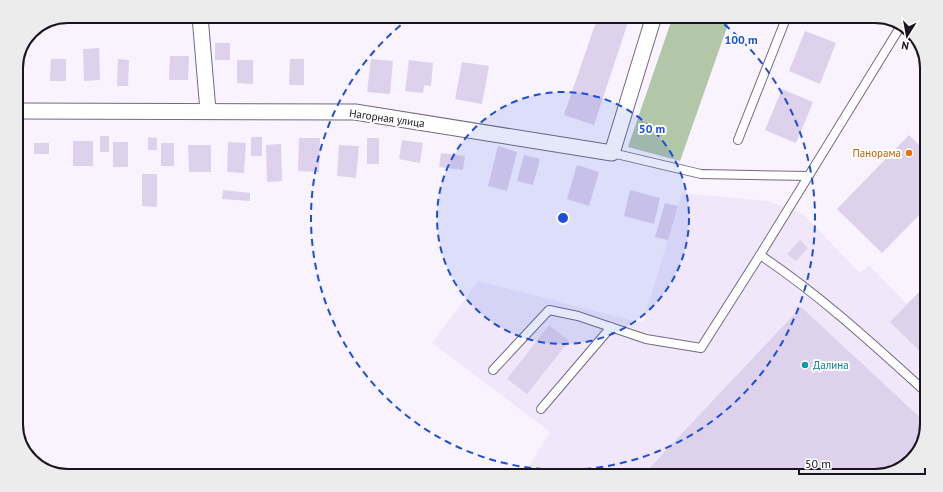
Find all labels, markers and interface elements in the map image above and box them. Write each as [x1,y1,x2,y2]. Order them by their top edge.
north arrow [887,16,927,56]
text: 100 m [724,32,758,47]
text: N [900,38,910,53]
street label: Нагорная улица [348,106,426,130]
text: 50 m [639,121,665,136]
place label: Панорама [853,146,901,160]
marker: Панорама [904,148,914,158]
centre of rings [556,211,570,225]
place label: Далина [813,358,849,372]
marker: Далина [800,360,810,370]
scale bar [799,450,925,476]
text: 50 m [805,456,831,471]

